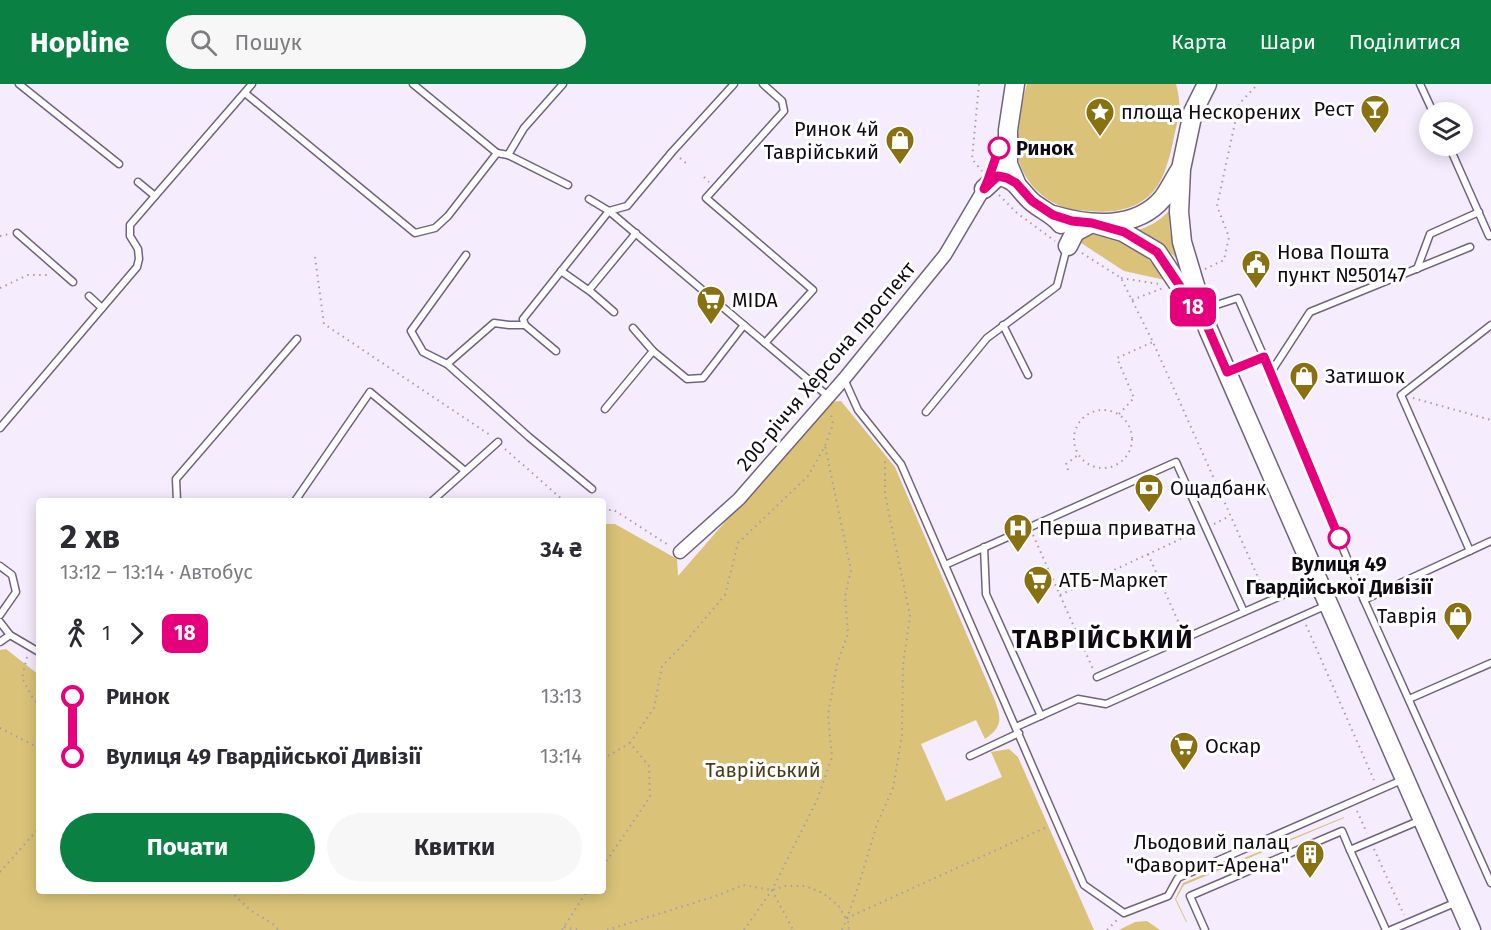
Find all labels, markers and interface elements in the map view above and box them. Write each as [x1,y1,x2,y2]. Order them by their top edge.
search box [166,15,586,69]
text: Hopline [30,26,130,59]
icon: search [187,26,220,59]
text: Пошук [235,29,302,56]
text: Карта [1171,29,1227,55]
text: Шари [1260,29,1316,55]
text: Поділитися [1349,29,1461,55]
bar icon: Рест [1359,93,1391,135]
place icon: площа Нескорених [1084,96,1116,138]
place label: Рест [1314,97,1355,121]
place label: площа Нескорених [1121,100,1301,124]
map controls [1419,102,1473,156]
button: layers [1419,102,1473,156]
place label: Ринок 4й Таврійський [764,117,879,164]
shop icon: Ринок 4й Таврійський [884,124,916,166]
place label: Ринок [1016,136,1075,160]
marker: Ринок [988,137,1010,159]
place label: Нова Пошта пункт №50147 [1277,240,1406,287]
public building icon: Нова Пошта пункт №50147 [1240,248,1272,290]
street label: 200-річчя Херсона проспект [732,256,921,475]
supermarket icon: MIDA [695,284,727,326]
place label: MIDA [732,288,778,312]
line badge: 18 [1166,288,1220,326]
text: 18 [1182,294,1204,320]
shop icon: Затишок [1288,360,1320,402]
place label: Затишок [1325,364,1406,388]
bank icon: Ощадбанк [1133,472,1165,514]
place label: Ощадбанк [1170,476,1267,500]
hospital icon: Перша приватна [1002,512,1034,554]
place label: Перша приватна [1039,516,1196,540]
text: 2 хв [60,517,120,557]
marker: Вулиця 49 Гвардійської Дивізії [1328,527,1350,549]
text: 34 ₴ [540,536,582,563]
place label: Вулиця 49 Гвардійської Дивізії [1246,552,1434,599]
text: 13:12 – 13:14 · Автобус [60,560,253,584]
supermarket icon: АТБ-Маркет [1022,564,1054,606]
place label: АТБ-Маркет [1059,568,1168,592]
shop icon: Таврія [1442,600,1474,642]
place label: Таврія [1377,604,1437,628]
icon: walk [60,617,93,650]
icon: forward [120,617,153,650]
text: 18 [174,620,196,646]
text: 1 [102,621,111,645]
district label: ТАВРІЙСЬКИЙ [1012,624,1194,655]
text: Ринок [106,683,170,710]
text: 13:13 [541,684,582,708]
supermarket icon: Оскар [1168,730,1200,772]
place label: Оскар [1205,734,1261,758]
text: Вулиця 49 Гвардійської Дивізії [106,743,421,770]
text: 13:14 [540,744,582,768]
park label: Таврійський [705,758,821,782]
button: Почати [60,813,315,882]
button: Квитки [327,813,582,882]
place label: Льодовий палац "Фаворит-Арена" [1126,830,1289,877]
building icon: Льодовий палац "Фаворит-Арена" [1294,838,1326,880]

